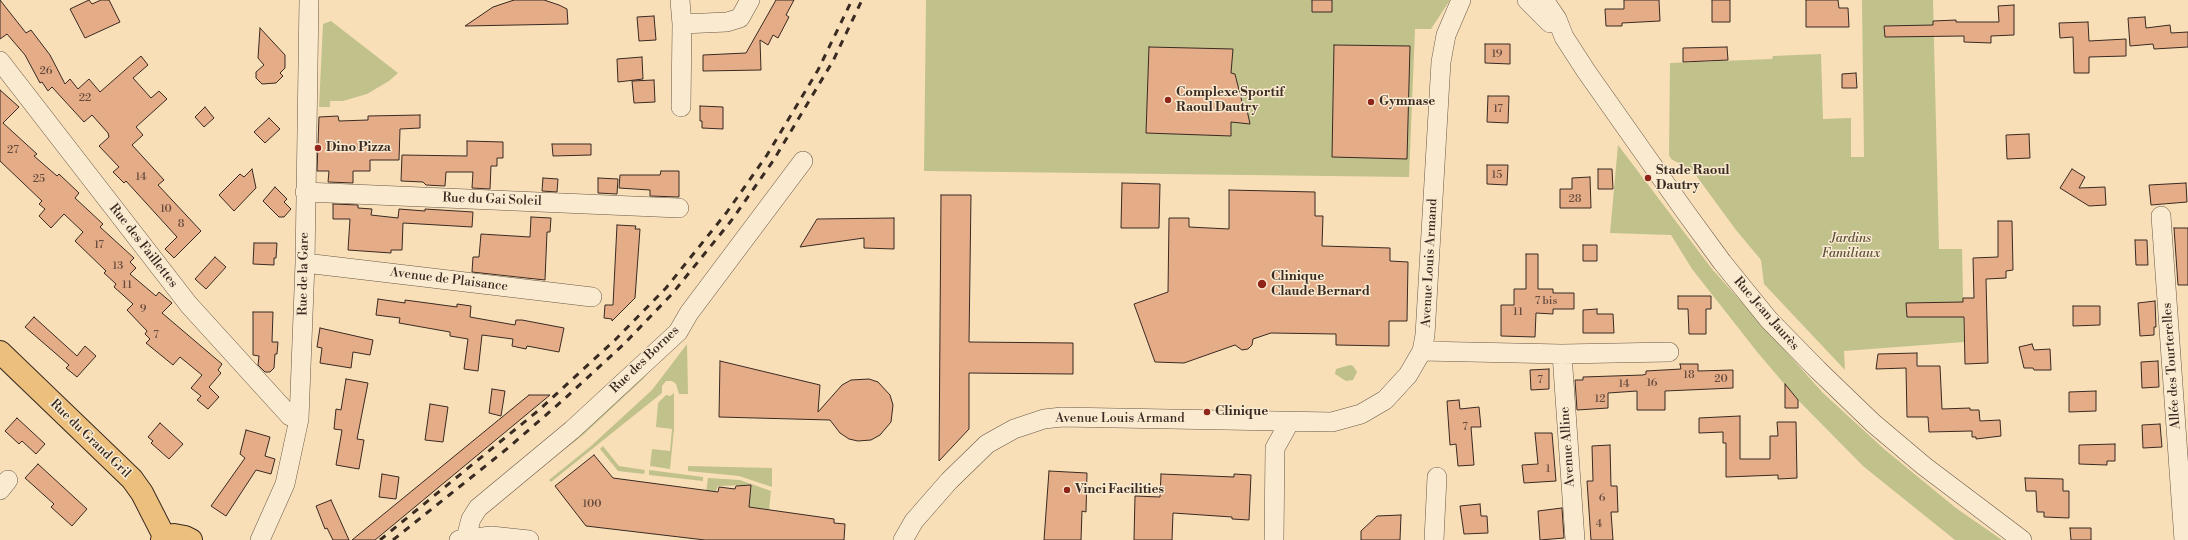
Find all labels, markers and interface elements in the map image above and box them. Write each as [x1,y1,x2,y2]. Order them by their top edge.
house number: 19 [1491,47,1503,61]
house number: 26 [40,64,52,78]
place label: Complexe Sportif Raoul Dautry [1176,85,1284,116]
house number: 22 [79,91,91,105]
place label: Gymnase [1379,94,1435,110]
marker: Complexe Sportif Raoul Dautry [1163,95,1173,105]
marker: Gymnase [1366,97,1376,107]
house number: 17 [1493,102,1503,116]
place label: Dino Pizza [326,140,391,156]
house number: 27 [7,143,19,157]
marker: Dino Pizza [313,143,323,153]
place label: Stade Raoul Dautry [1656,163,1730,194]
house number: 15 [1492,168,1502,182]
house number: 14 [136,170,146,184]
house number: 25 [33,172,45,186]
marker: Stade Raoul Dautry [1643,173,1653,183]
street label: Rue du Gai Soleil [442,190,542,210]
house number: 28 [1568,192,1582,206]
street label: Avenue Louis Armand [1419,198,1441,328]
street label: Rue des Faillettes [105,201,181,291]
house number: 10 [160,202,172,216]
house number: 8 [178,217,184,231]
park label: Jardins Familiaux [1821,231,1881,262]
street label: Rue de la Gare [295,232,313,316]
house number: 17 [94,238,104,252]
house number: 13 [113,259,123,273]
street label: Avenue de Plaisance [389,265,509,295]
place label: Clinique Claude Bernard [1271,269,1370,300]
street label: Rue Jean Jaurès [1730,274,1802,354]
house number: 11 [122,278,132,292]
marker: Clinique Claude Bernard [1256,278,1268,290]
house number: 7 bis [1535,294,1557,308]
house number: 9 [140,302,146,316]
street label: Allée des Tourterelles [2160,302,2184,430]
house number: 11 [1513,305,1523,319]
street label: Rue des Bornes [607,323,683,397]
house number: 7 [153,328,159,342]
house number: 18 [1683,368,1695,382]
house number: 20 [1714,372,1728,386]
house number: 7 [1537,373,1543,387]
house number: 16 [1646,376,1658,390]
house number: 14 [1619,377,1629,391]
house number: 12 [1594,392,1606,406]
street label: Rue du Grand Gril [46,396,134,482]
place label: Clinique [1215,404,1268,420]
street label: Avenue Alline [1557,406,1579,488]
marker: Clinique [1202,407,1212,417]
street label: Avenue Louis Armand [1055,411,1185,427]
house number: 7 [1462,420,1468,434]
house number: 1 [1546,462,1550,476]
place label: Vinci Facilities [1075,482,1164,498]
marker: Vinci Facilities [1062,485,1072,495]
house number: 6 [1599,491,1605,505]
house number: 100 [583,497,601,511]
house number: 4 [1596,517,1602,531]

